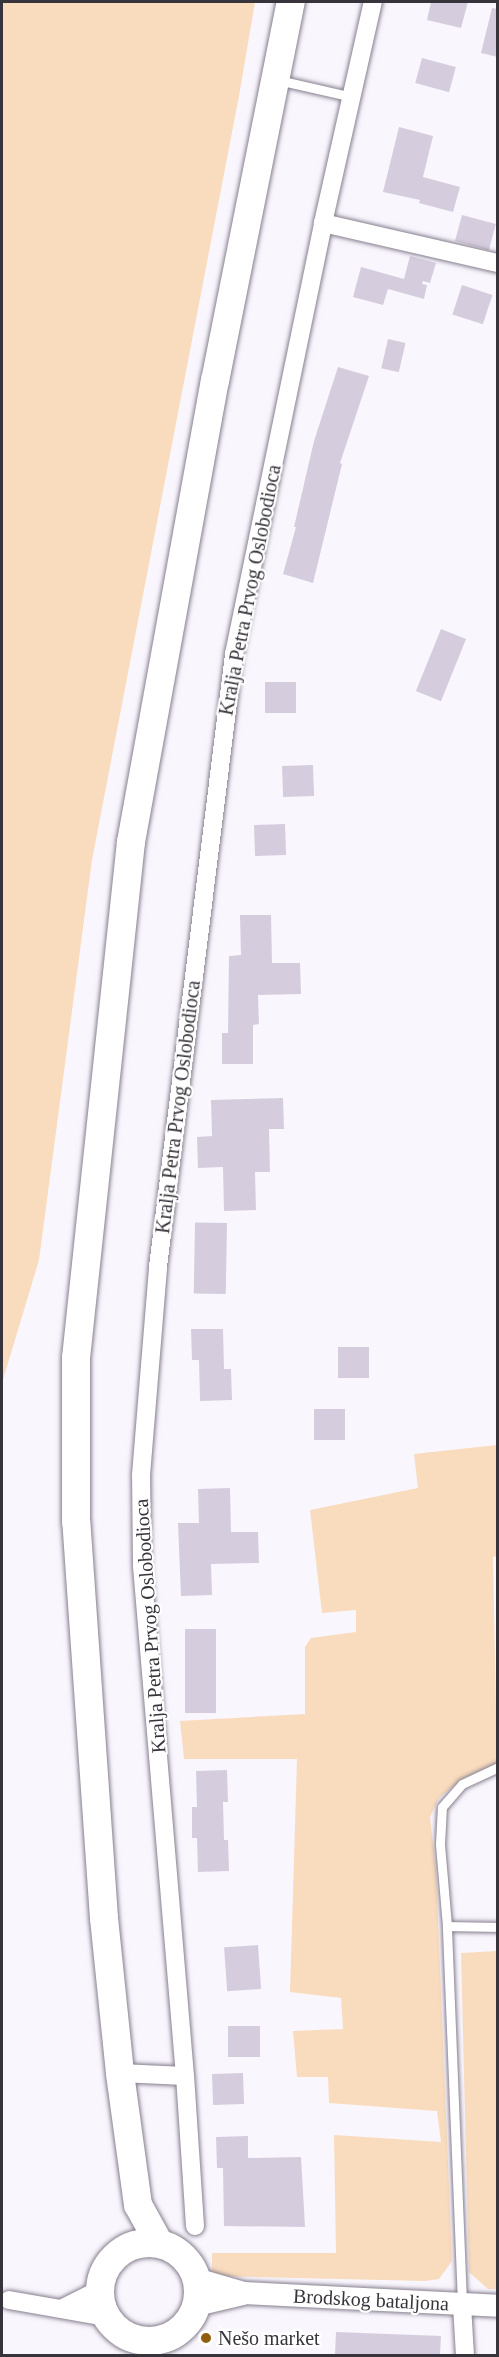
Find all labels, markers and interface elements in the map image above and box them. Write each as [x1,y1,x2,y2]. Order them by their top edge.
street label: Kralja Petra Prvog Oslobodioca [214,463,286,717]
street label: Kralja Petra Prvog Oslobodioca [151,979,205,1235]
street label: Kralja Petra Prvog Oslobodioca [129,1498,171,1754]
street label: Brodskog bataljona [292,2284,450,2316]
place label: Nešo market [218,2326,320,2350]
marker: Nešo market [199,2331,213,2345]

